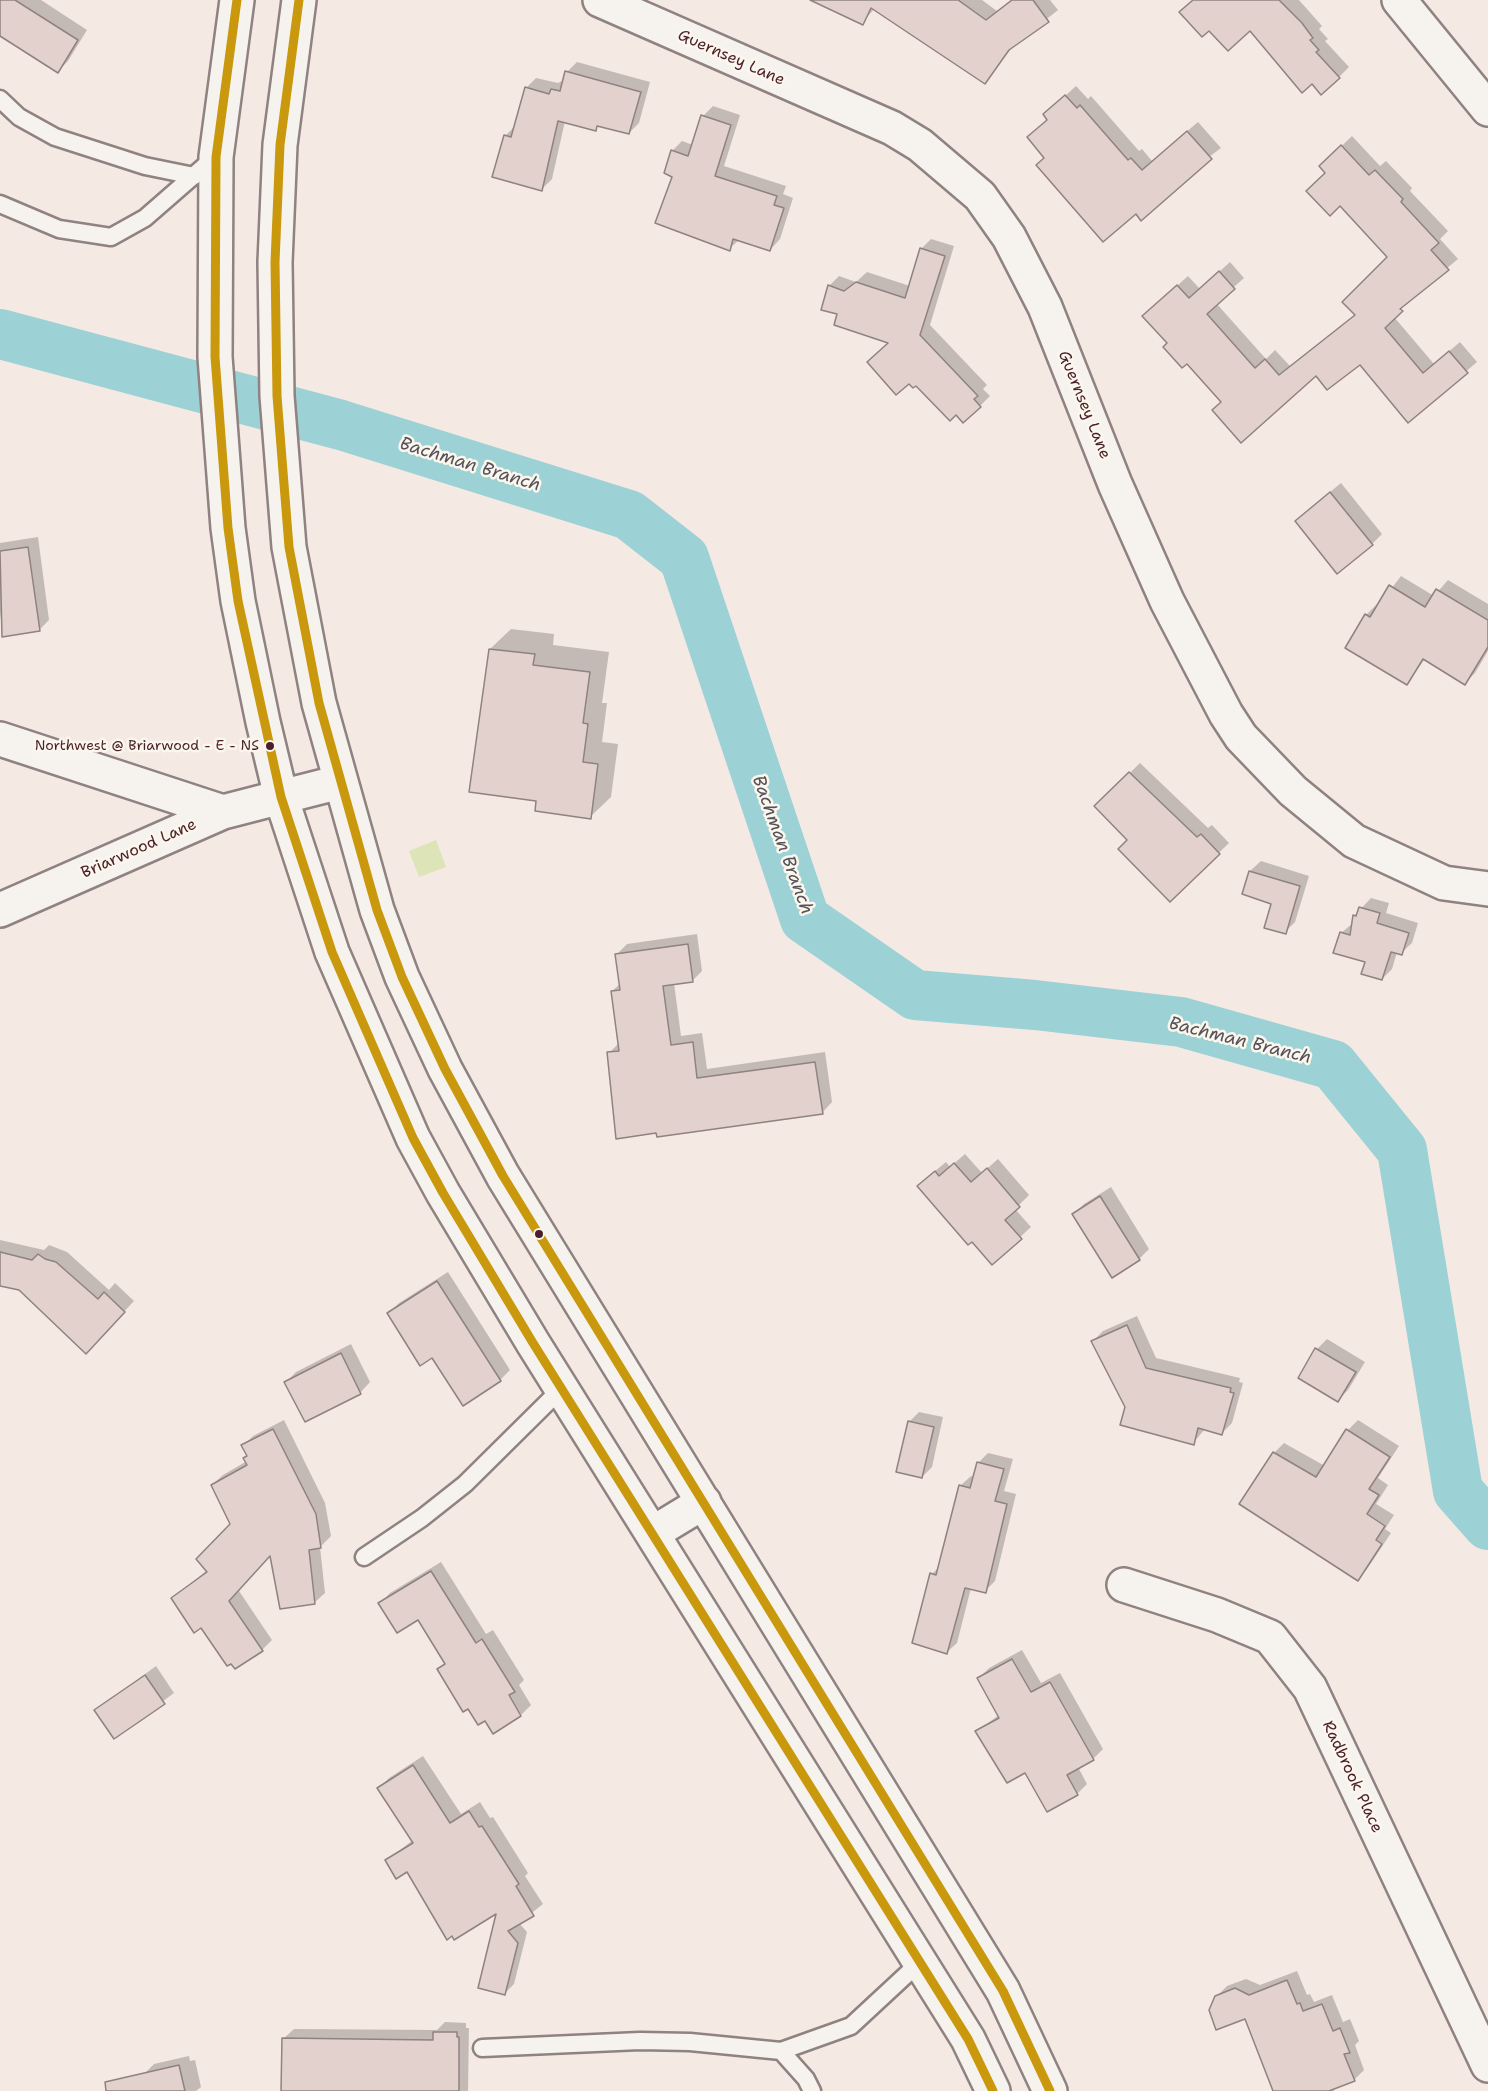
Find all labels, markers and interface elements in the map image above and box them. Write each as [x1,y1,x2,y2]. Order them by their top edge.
street label: Guernsey Lane [674,26,788,90]
street label: Guernsey Lane [1054,348,1114,462]
water label: Bachman Branch [397,433,543,497]
place label: Northwest @ Briarwood - E - NS [35,738,259,754]
marker: Northwest @ Briarwood - E - NS [264,740,276,752]
water label: Bachman Branch [747,773,817,917]
street label: Briarwood Lane [79,815,199,883]
water label: Bachman Branch [1166,1013,1314,1069]
unlabelled marker [533,1228,545,1240]
street label: Radbrook Place [1318,1718,1386,1836]

